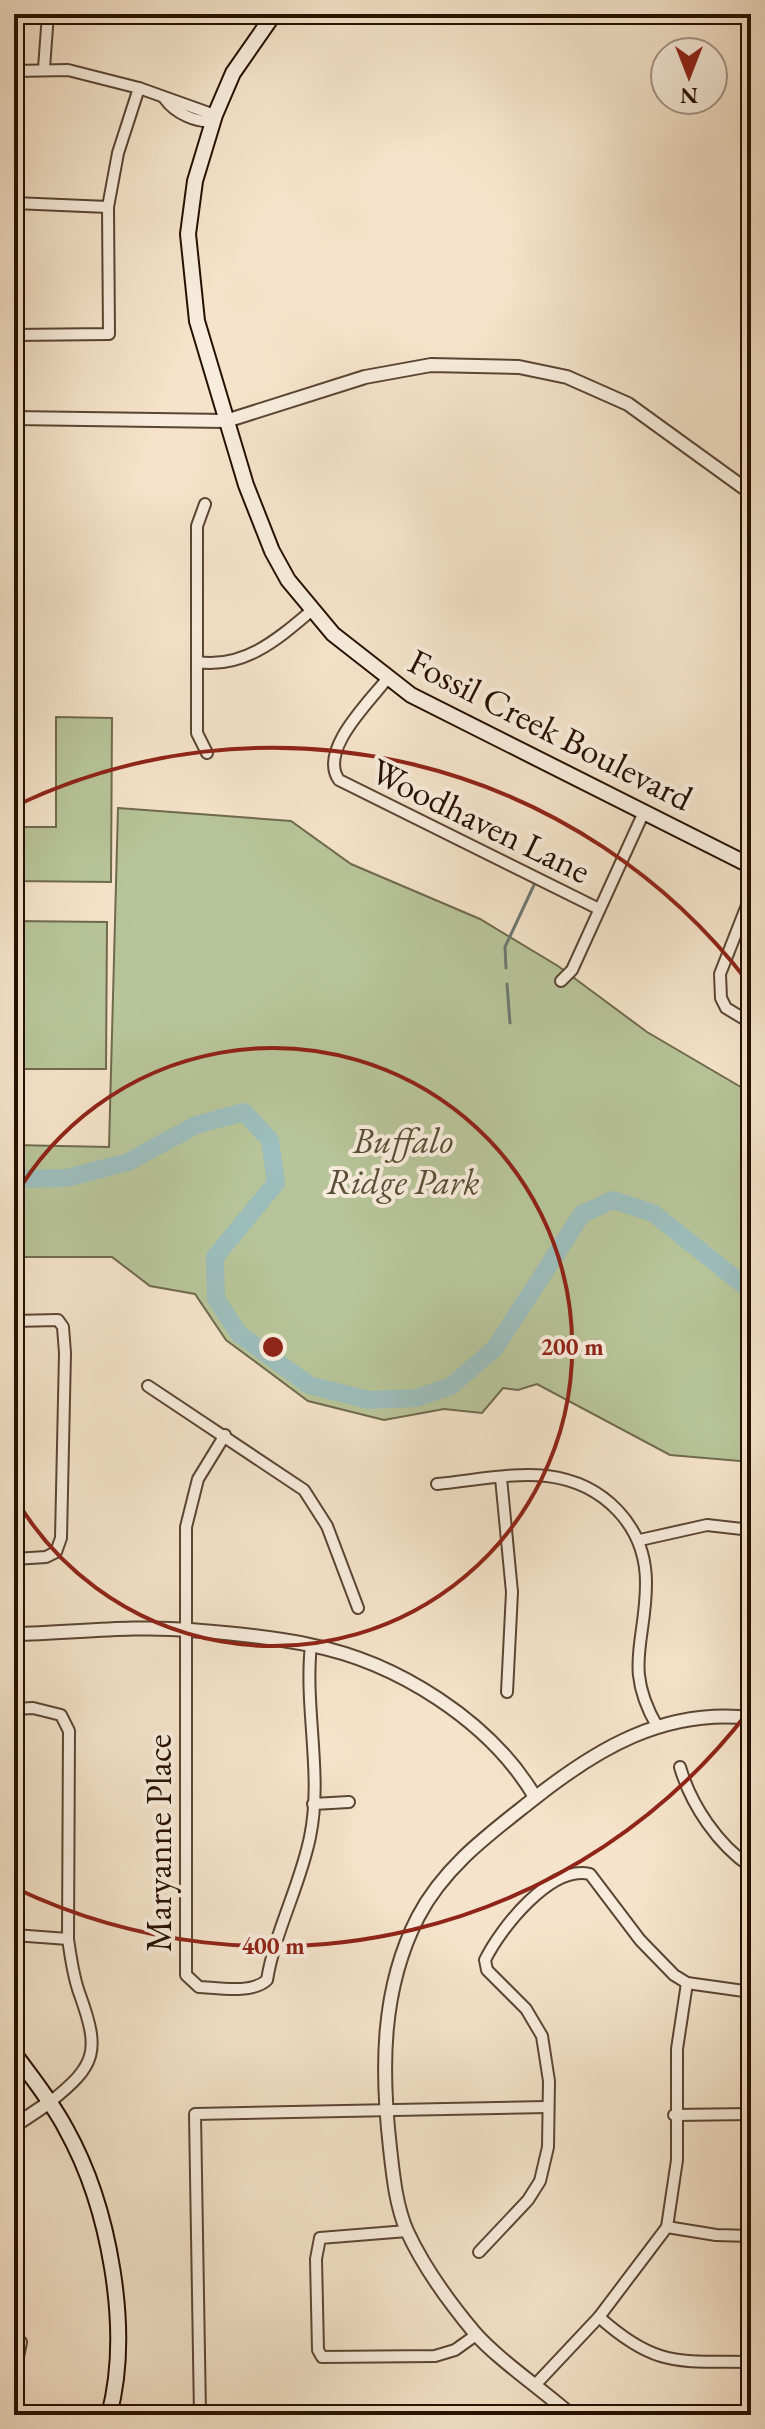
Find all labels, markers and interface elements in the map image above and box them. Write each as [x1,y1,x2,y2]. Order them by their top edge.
north arrow [649,36,729,116]
text: N [680,81,698,110]
street label: Fossil Creek Boulevard [401,637,702,822]
street label: Woodhaven Lane [363,747,598,894]
park label: Buffalo Ridge Park [326,1117,480,1205]
text: 200 m [540,1331,604,1362]
centre of rings [259,1333,287,1361]
street label: Maryanne Place [135,1734,182,1952]
text: 400 m [241,1930,305,1961]

